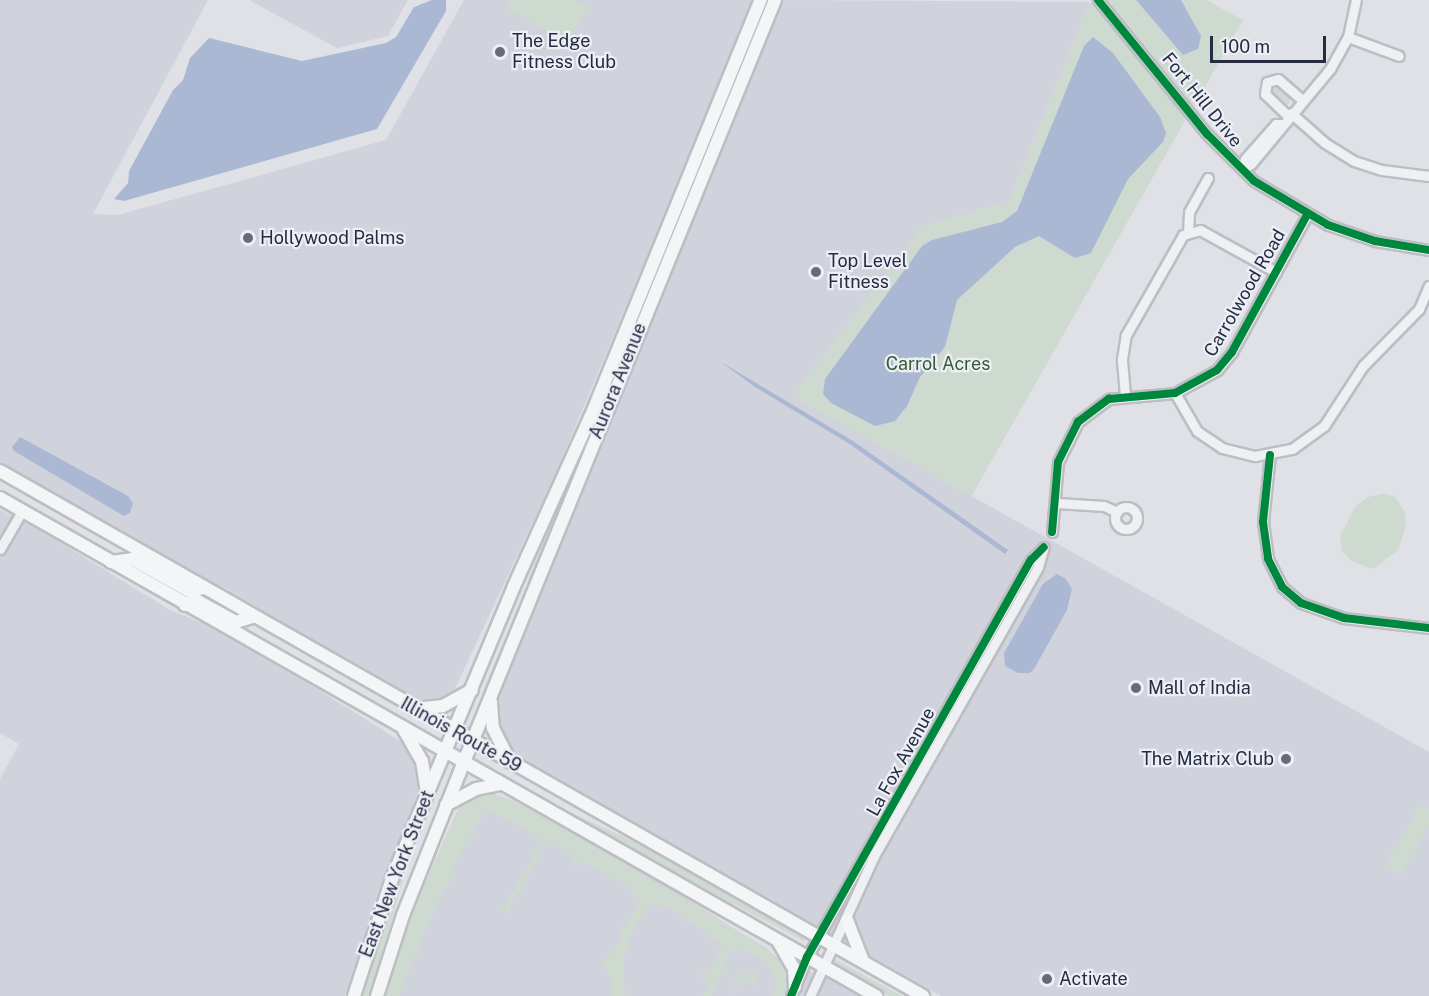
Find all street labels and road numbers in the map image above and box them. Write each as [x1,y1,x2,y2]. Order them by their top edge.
street label: Fort Hill Drive [1157,48,1247,152]
street label: Carrolwood Road [1200,226,1290,360]
street label: Aurora Avenue [585,320,651,442]
street label: Illinois Route 59 [397,693,525,777]
street label: La Fox Avenue [862,704,940,820]
street label: East New York Street [355,787,439,961]

